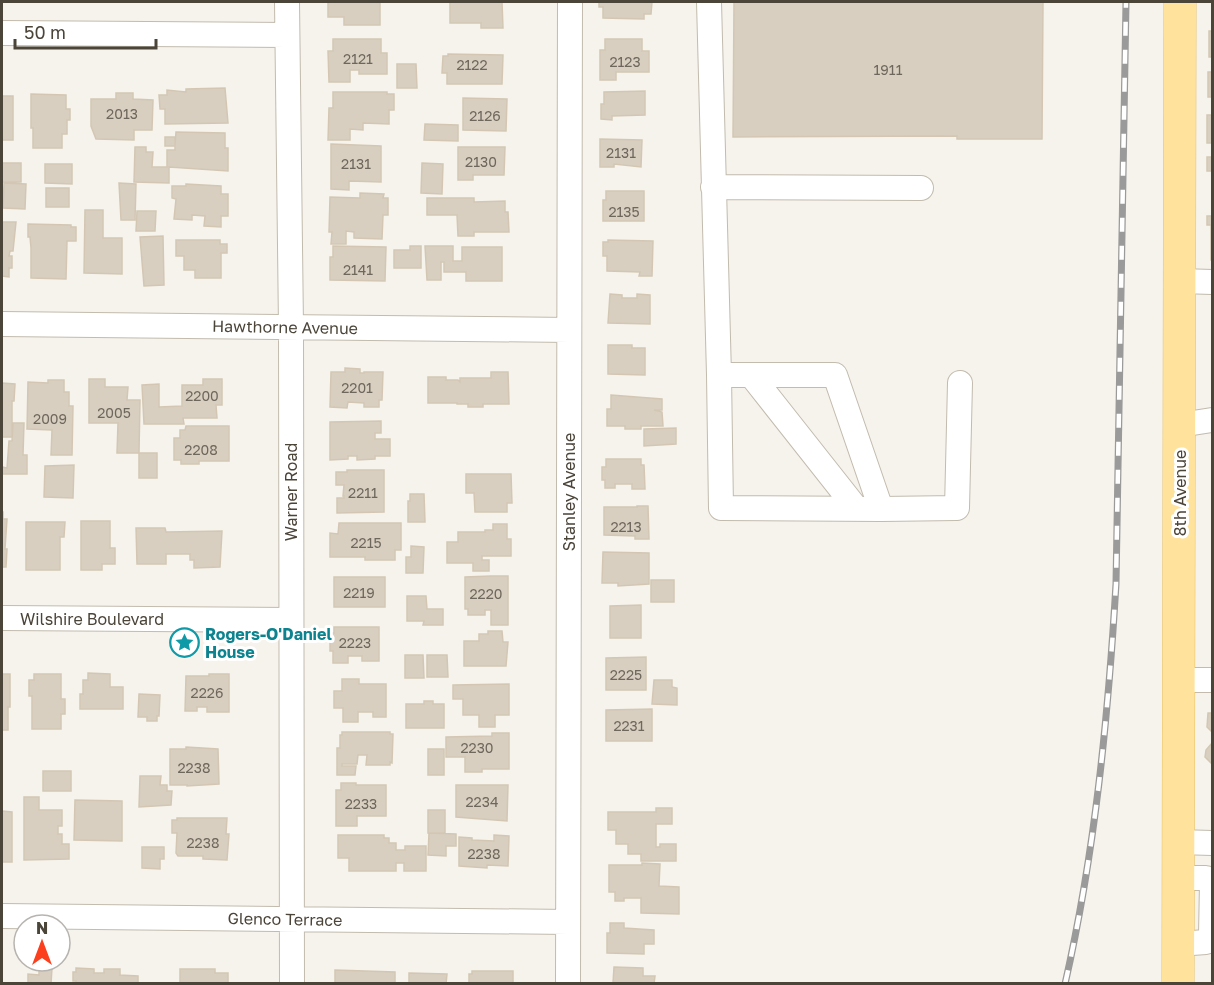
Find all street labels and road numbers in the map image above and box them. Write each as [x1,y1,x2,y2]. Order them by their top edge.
street label: Hawthorne Avenue [212,316,358,338]
street label: Stanley Avenue [559,433,579,551]
street label: Warner Road [281,443,301,541]
street label: 8th Avenue [1170,450,1190,536]
street label: Wilshire Boulevard [20,609,164,629]
street label: Glenco Terrace [227,908,343,930]

